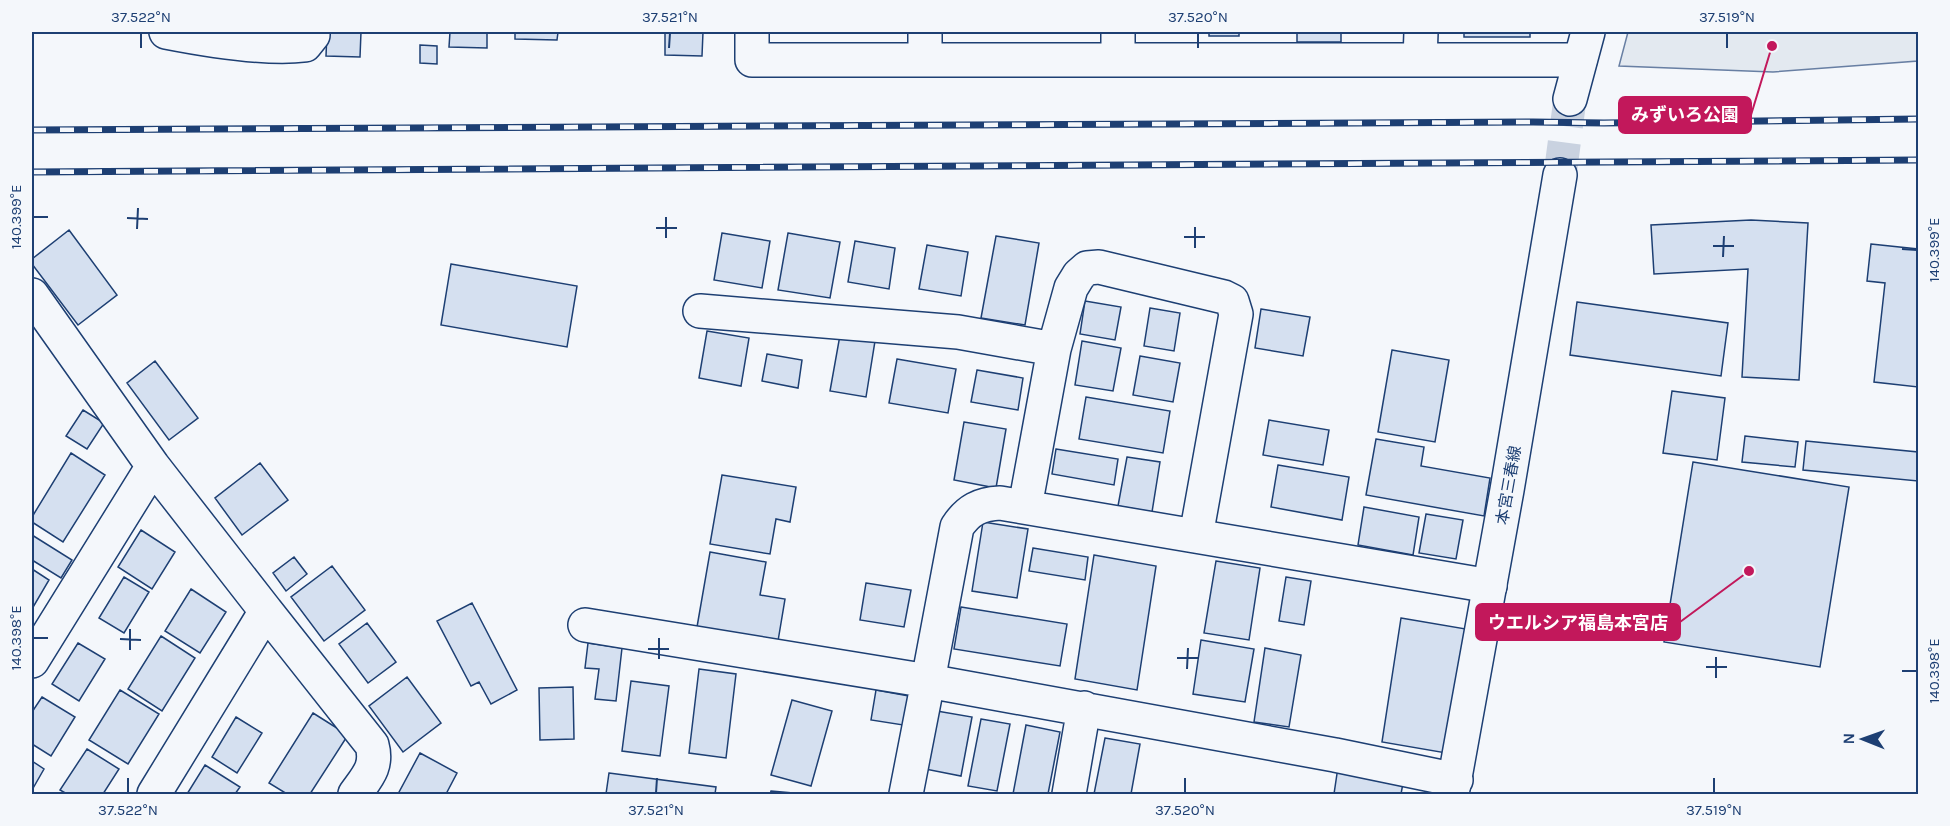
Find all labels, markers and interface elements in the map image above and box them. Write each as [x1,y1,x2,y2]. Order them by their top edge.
text: 37.522°N [111,8,171,26]
text: 37.521°N [642,8,698,26]
text: 37.520°N [1168,8,1228,26]
text: 37.519°N [1699,8,1755,26]
callout: みずいろ公園 [1619,97,1751,133]
text: みずいろ公園 [1631,104,1739,126]
text: 140.399°E [7,185,25,249]
text: 140.399°E [1925,218,1943,282]
street label: 本宮三春線 [1492,444,1525,526]
callout: ウエルシア福島本宮店 [1476,604,1680,640]
text: 140.398°E [7,605,25,671]
text: ウエルシア福島本宮店 [1488,612,1668,634]
text: 140.398°E [1925,638,1943,704]
north arrow [1833,709,1893,769]
text: N [1839,733,1858,745]
text: 37.522°N [98,801,158,819]
text: 37.521°N [628,801,684,819]
text: 37.520°N [1155,801,1215,819]
text: 37.519°N [1686,801,1742,819]

